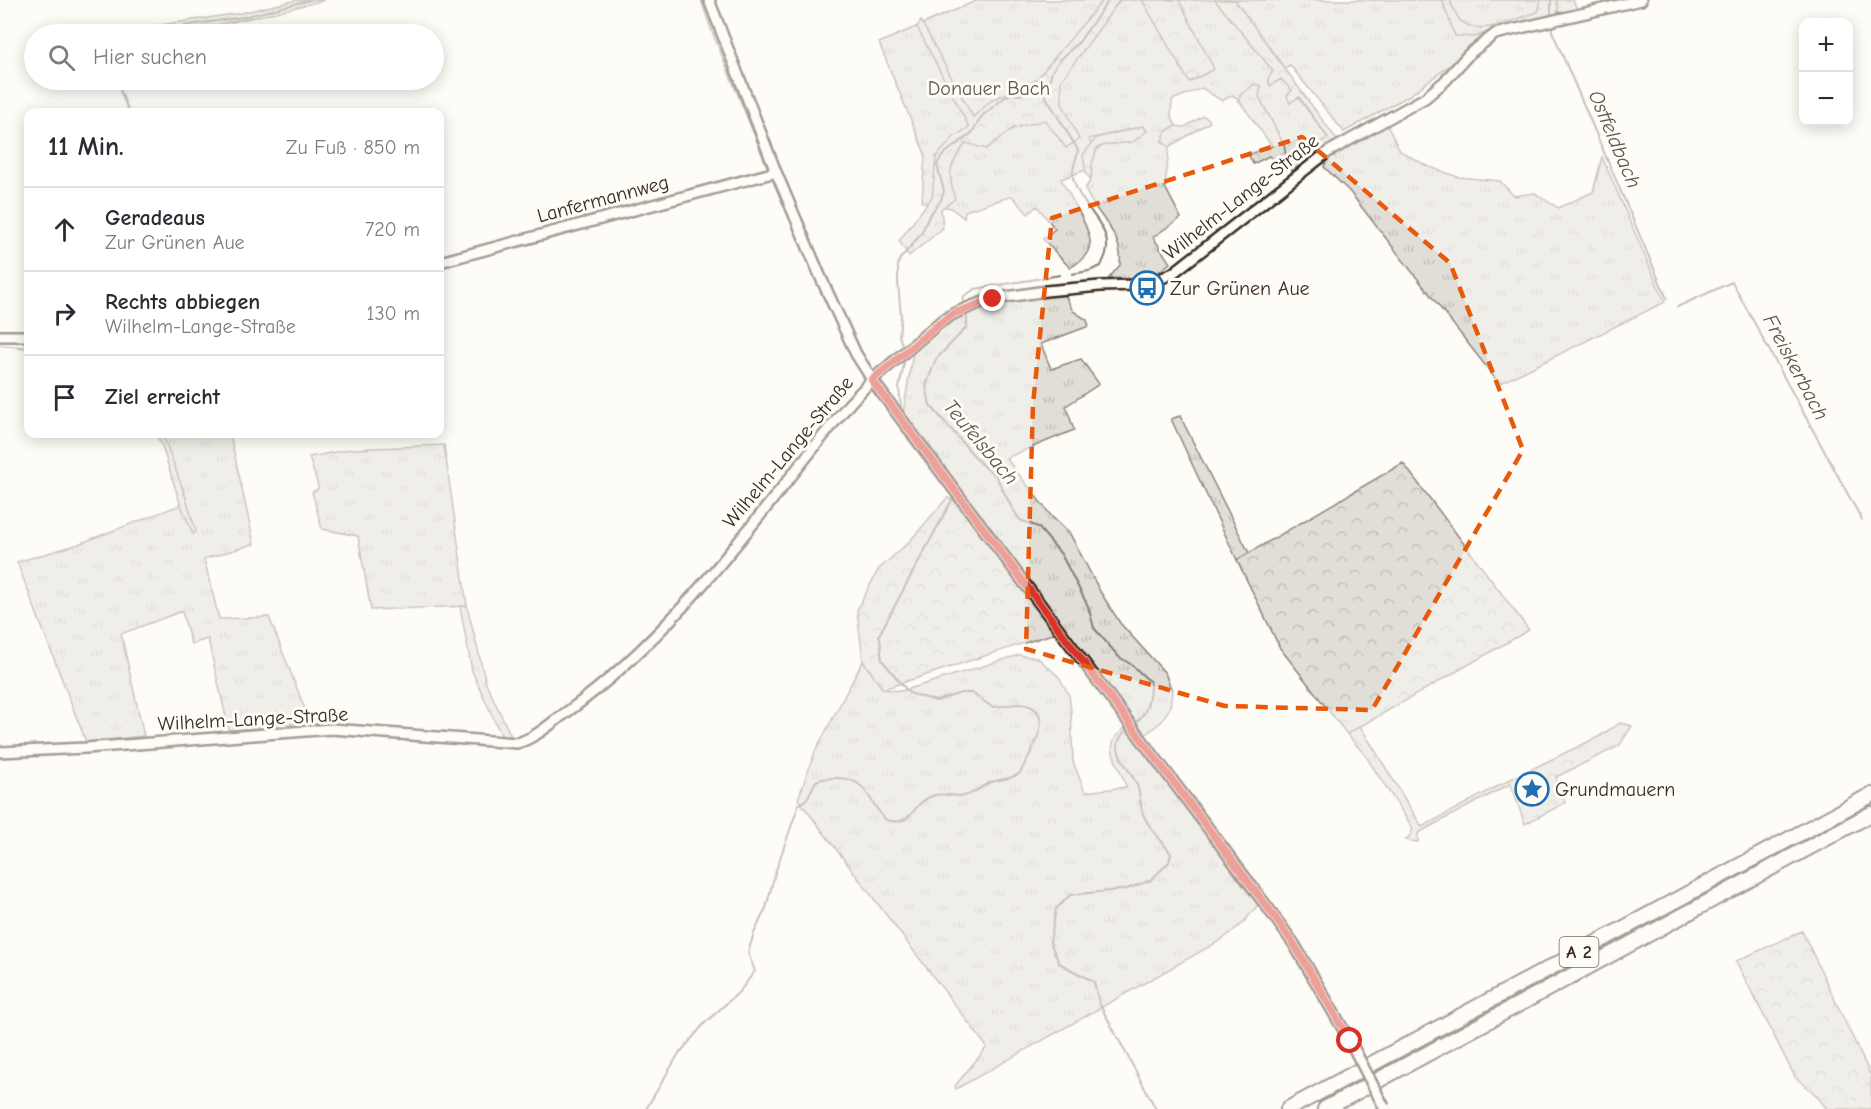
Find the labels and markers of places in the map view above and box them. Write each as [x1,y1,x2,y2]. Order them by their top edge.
bus stop icon: Zur Grünen Aue [1129,270,1165,306]
place label: Zur Grünen Aue [1170,277,1310,300]
place icon: Grundmauern [1514,771,1550,807]
place label: Grundmauern [1555,778,1675,801]

